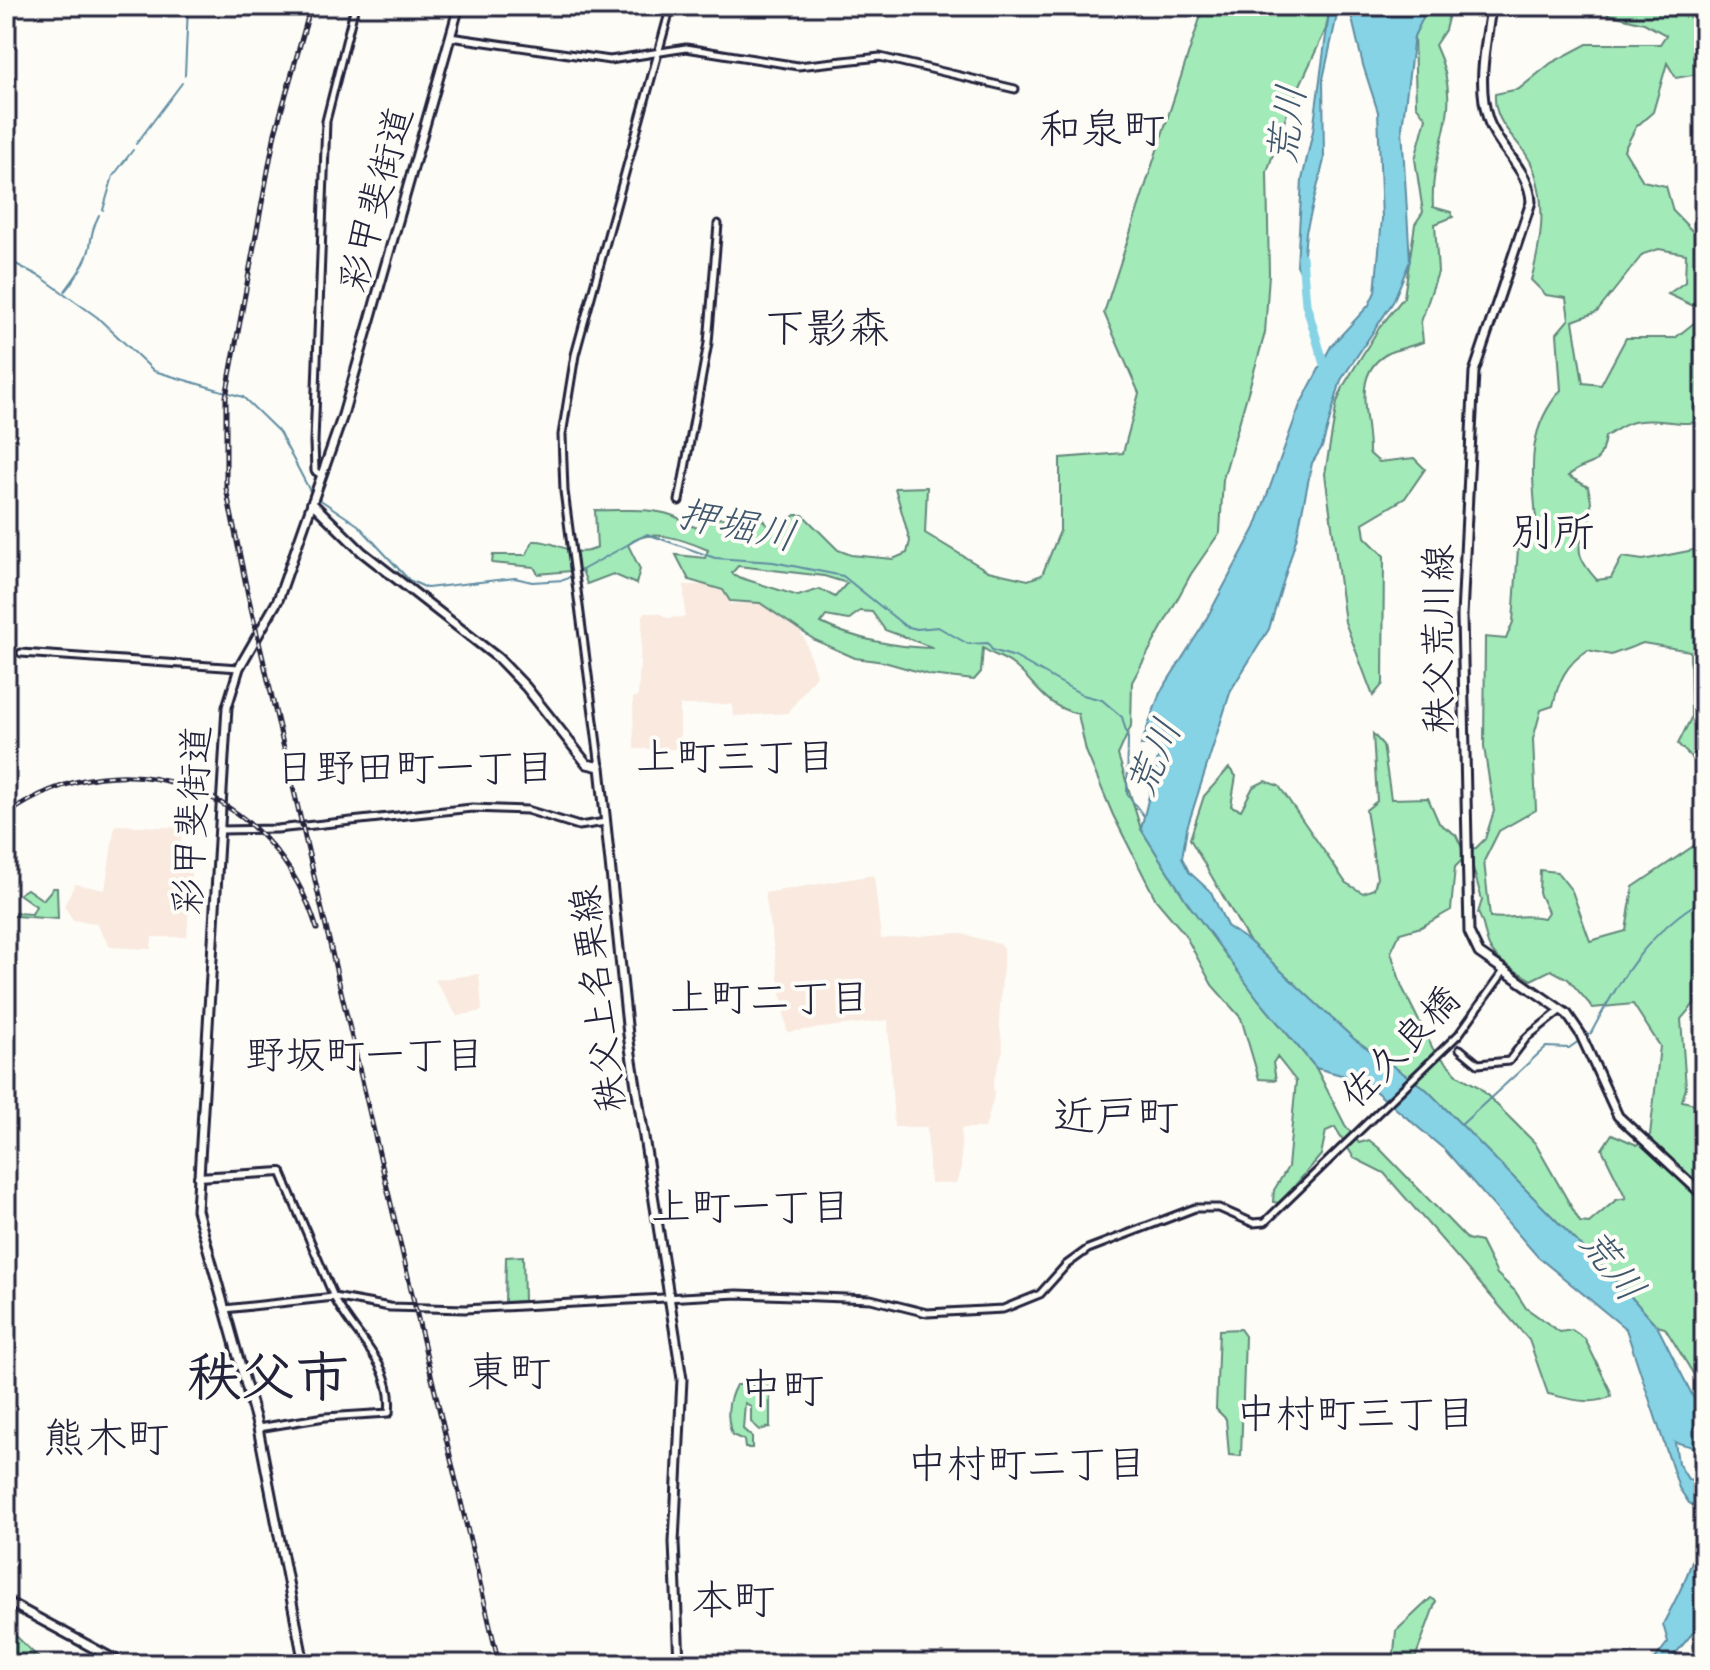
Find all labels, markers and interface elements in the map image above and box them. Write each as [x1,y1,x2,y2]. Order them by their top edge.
water label: 荒川 [1257,82,1317,168]
street label: 彩甲斐街道 [329,101,423,297]
district label: 和泉町 [1039,103,1165,156]
district label: 下影森 [764,302,890,355]
water label: 押堀川 [673,488,801,562]
district label: 別所 [1511,506,1595,559]
street label: 秩父荒川線 [1415,544,1462,734]
water label: 荒川 [1115,711,1193,805]
street label: 彩甲斐街道 [164,724,220,916]
district label: 上町三丁目 [636,732,836,782]
district label: 日野田町一丁目 [275,743,555,793]
street label: 秩父上名栗線 [561,883,635,1115]
district label: 上町二丁目 [670,973,870,1023]
street label: 佐久良橋 [1330,976,1470,1118]
district label: 野坂町一丁目 [245,1030,485,1080]
district label: 近戸町 [1053,1090,1179,1143]
district label: 上町一丁目 [651,1182,851,1232]
water label: 荒川 [1568,1218,1656,1312]
district label: 秩父市 [187,1343,349,1411]
district label: 東町 [467,1346,551,1399]
district label: 中町 [740,1363,824,1416]
district label: 中村町三丁目 [1236,1389,1476,1439]
district label: 熊木町 [43,1412,169,1465]
district label: 中村町二丁目 [907,1439,1147,1489]
district label: 本町 [691,1574,775,1627]

